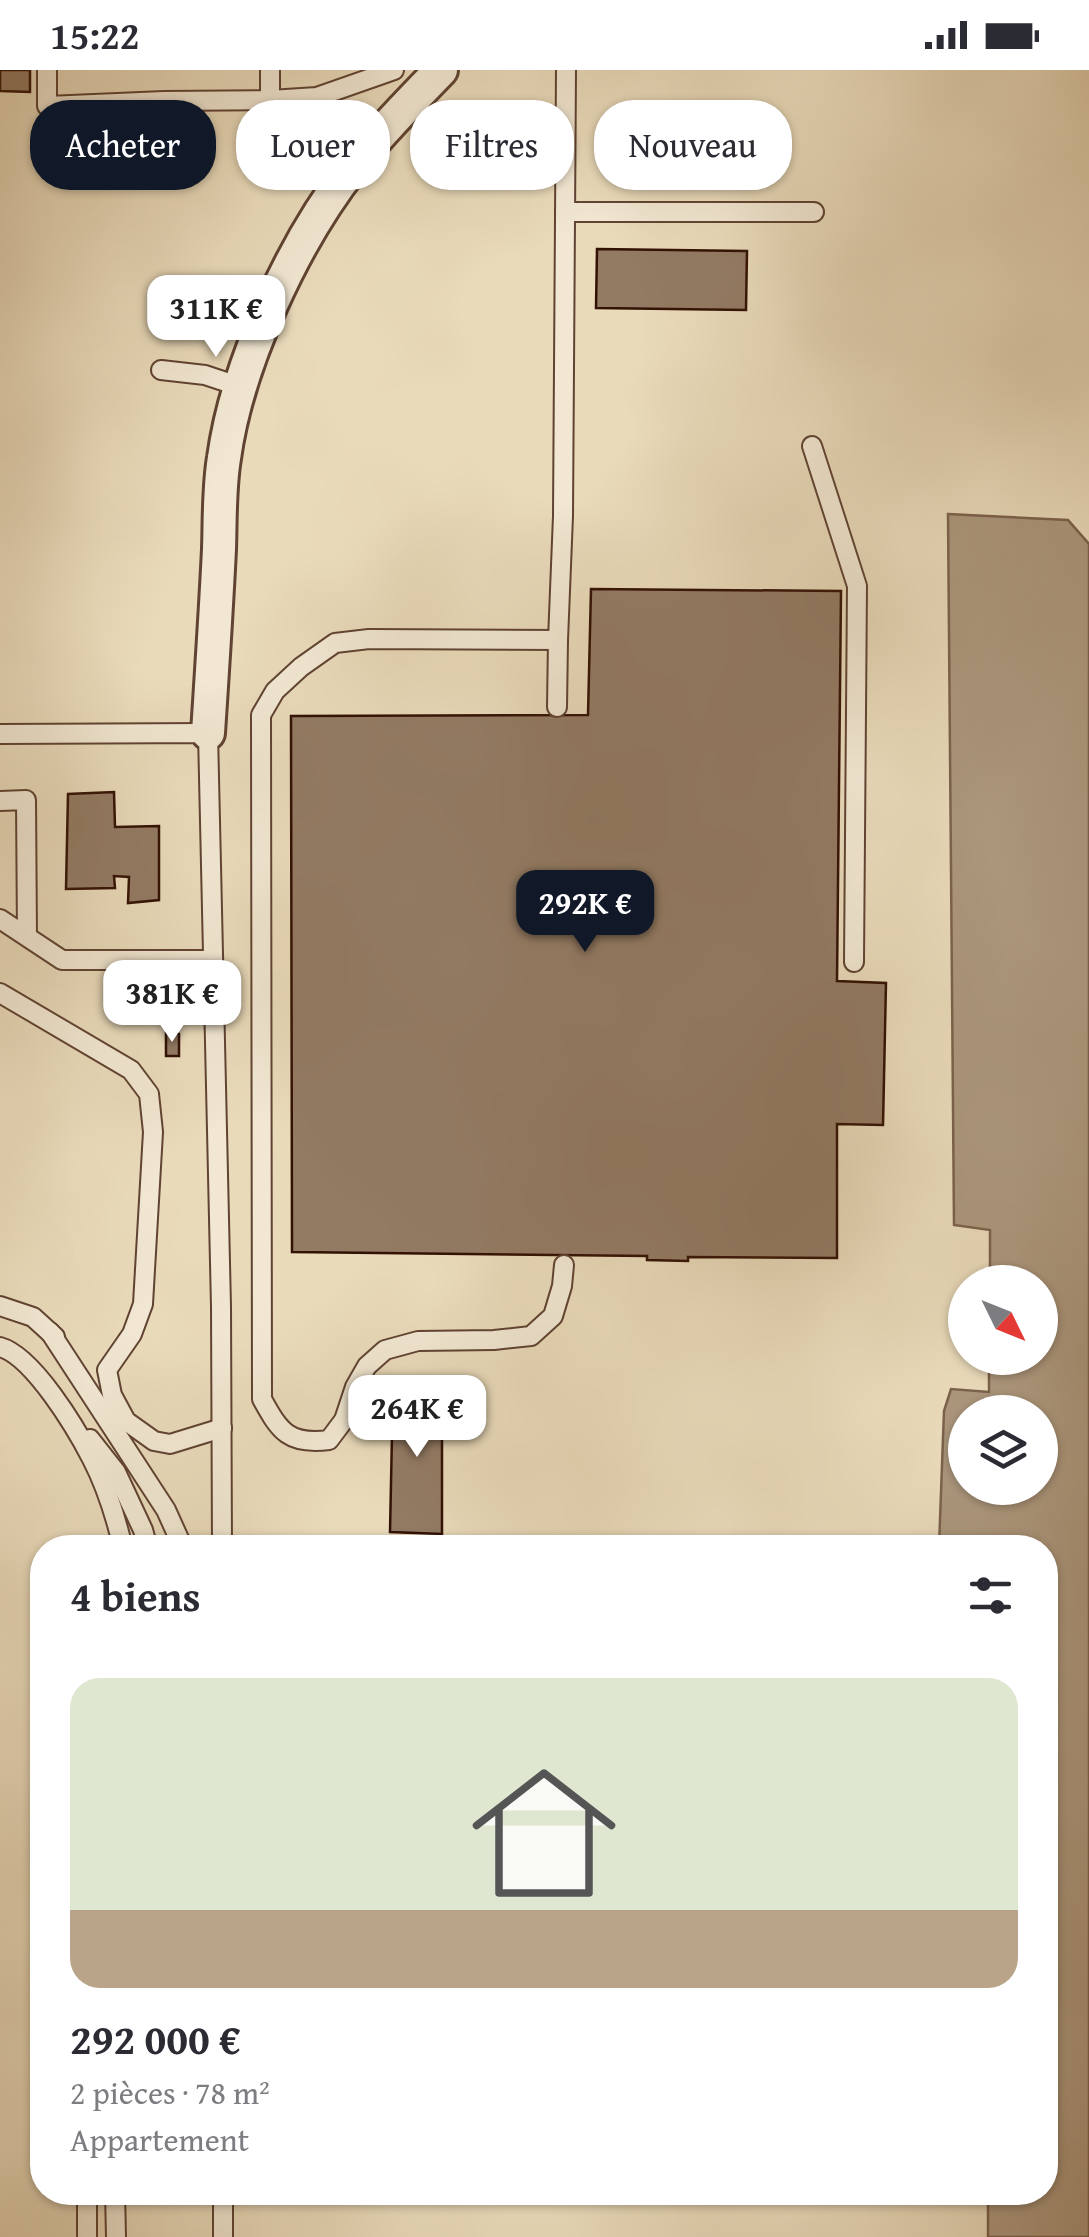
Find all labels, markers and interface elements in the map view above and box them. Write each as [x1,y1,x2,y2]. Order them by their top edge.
text: 15:22 [50,7,140,63]
chip: Acheter [30,100,216,190]
chip: Louer [236,100,390,190]
chip: Filtres [410,100,574,190]
chip: Nouveau [594,100,792,190]
pin: 311K € [135,275,297,360]
text: 311K € [169,284,263,331]
pin: 292K € [504,870,666,955]
text: 292K € [538,879,632,926]
pin: 381K € [91,960,253,1045]
text: 381K € [125,969,219,1016]
north arrow [948,1265,1058,1375]
map controls [948,1265,1058,1505]
pin: 264K € [336,1375,498,1460]
text: 264K € [370,1384,464,1431]
button: layers [948,1395,1058,1505]
text: 4 biens [70,1565,201,1626]
icon: filters [963,1568,1018,1623]
icon: home [454,1743,634,1923]
text: 292 000 € [70,2008,241,2069]
text: 2 pièces · 78 m² [70,2069,270,2116]
text: Appartement [70,2116,249,2163]

